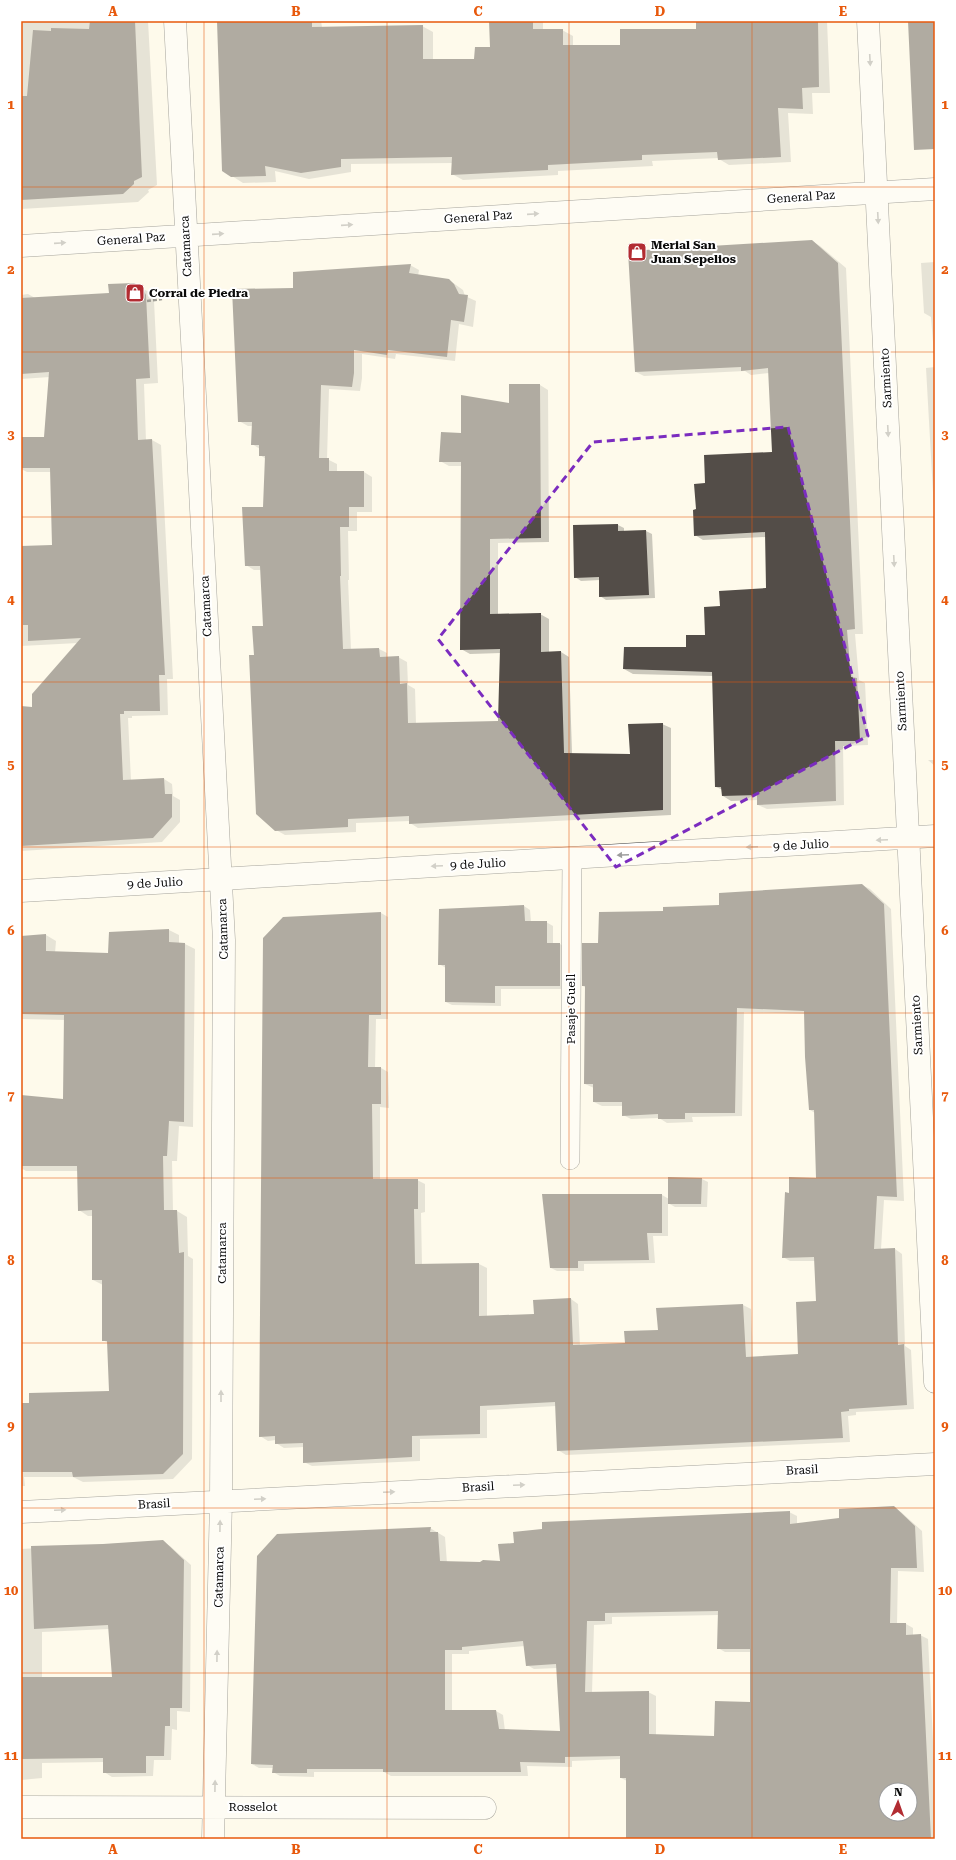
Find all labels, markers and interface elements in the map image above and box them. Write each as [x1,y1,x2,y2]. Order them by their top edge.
text: A [108,4,118,19]
text: B [291,4,301,19]
text: C [473,4,483,19]
text: D [655,4,665,19]
text: E [839,4,847,19]
one-way arrow [866,54,873,66]
text: 1 [7,97,15,112]
text: 1 [941,97,949,112]
street label: General Paz [767,188,836,206]
street label: General Paz [444,208,513,226]
one-way arrow [527,210,539,217]
one-way arrow [874,212,881,224]
street label: Catamarca [177,214,195,277]
one-way arrow [341,222,353,229]
street label: General Paz [97,230,166,248]
one-way arrow [212,230,224,237]
place label: Merial San Juan Sepelios [651,238,736,266]
one-way arrow [54,240,66,247]
shop icon: Merial San Juan Sepelios [626,241,648,263]
text: 2 [7,262,15,277]
text: 2 [941,262,949,277]
shop icon: Corral de Piedra [124,282,146,304]
place label: Corral de Piedra [149,286,248,300]
street label: Sarmiento [877,348,895,408]
one-way arrow [885,425,891,438]
text: 3 [7,427,15,442]
text: 3 [941,427,949,442]
one-way arrow [891,555,898,567]
street label: Catamarca [197,574,215,637]
text: 4 [7,592,15,607]
text: 4 [941,592,949,607]
street label: Sarmiento [892,671,910,731]
text: 5 [7,757,15,772]
text: 5 [941,757,949,772]
one-way arrow [876,836,888,843]
street label: 9 de Julio [773,837,829,853]
one-way arrow [746,844,758,851]
one-way arrow [617,852,629,859]
street label: 9 de Julio [450,856,506,872]
one-way arrow [431,863,443,870]
street label: 9 de Julio [127,875,183,891]
street label: Catamarca [215,898,231,960]
text: 6 [7,923,15,938]
text: 6 [941,923,949,938]
street label: Pasaje Guell [564,974,578,1044]
street label: Sarmiento [908,995,926,1055]
text: 7 [7,1088,15,1103]
text: 7 [941,1088,949,1103]
street label: Catamarca [215,1222,229,1284]
text: 8 [7,1253,15,1268]
text: 8 [941,1253,949,1268]
one-way arrow [218,1389,224,1402]
text: 9 [7,1418,15,1433]
text: 9 [941,1418,949,1433]
street label: Brasil [785,1462,819,1478]
street label: Brasil [461,1479,495,1495]
one-way arrow [513,1482,525,1489]
one-way arrow [383,1489,396,1495]
one-way arrow [254,1495,266,1502]
street label: Brasil [137,1496,171,1512]
one-way arrow [54,1506,66,1513]
one-way arrow [217,1519,223,1532]
street label: Catamarca [211,1546,227,1608]
text: 10 [4,1583,18,1598]
text: 10 [938,1583,952,1598]
one-way arrow [214,1650,221,1662]
text: 11 [4,1748,18,1763]
text: 11 [938,1748,952,1763]
one-way arrow [212,1779,218,1792]
north arrow [878,1782,918,1822]
text: N [894,1786,903,1799]
street label: Rosselot [229,1800,278,1814]
text: A [108,1842,118,1857]
text: B [291,1842,301,1857]
text: C [473,1842,483,1857]
text: D [655,1842,665,1857]
text: E [839,1842,847,1857]

